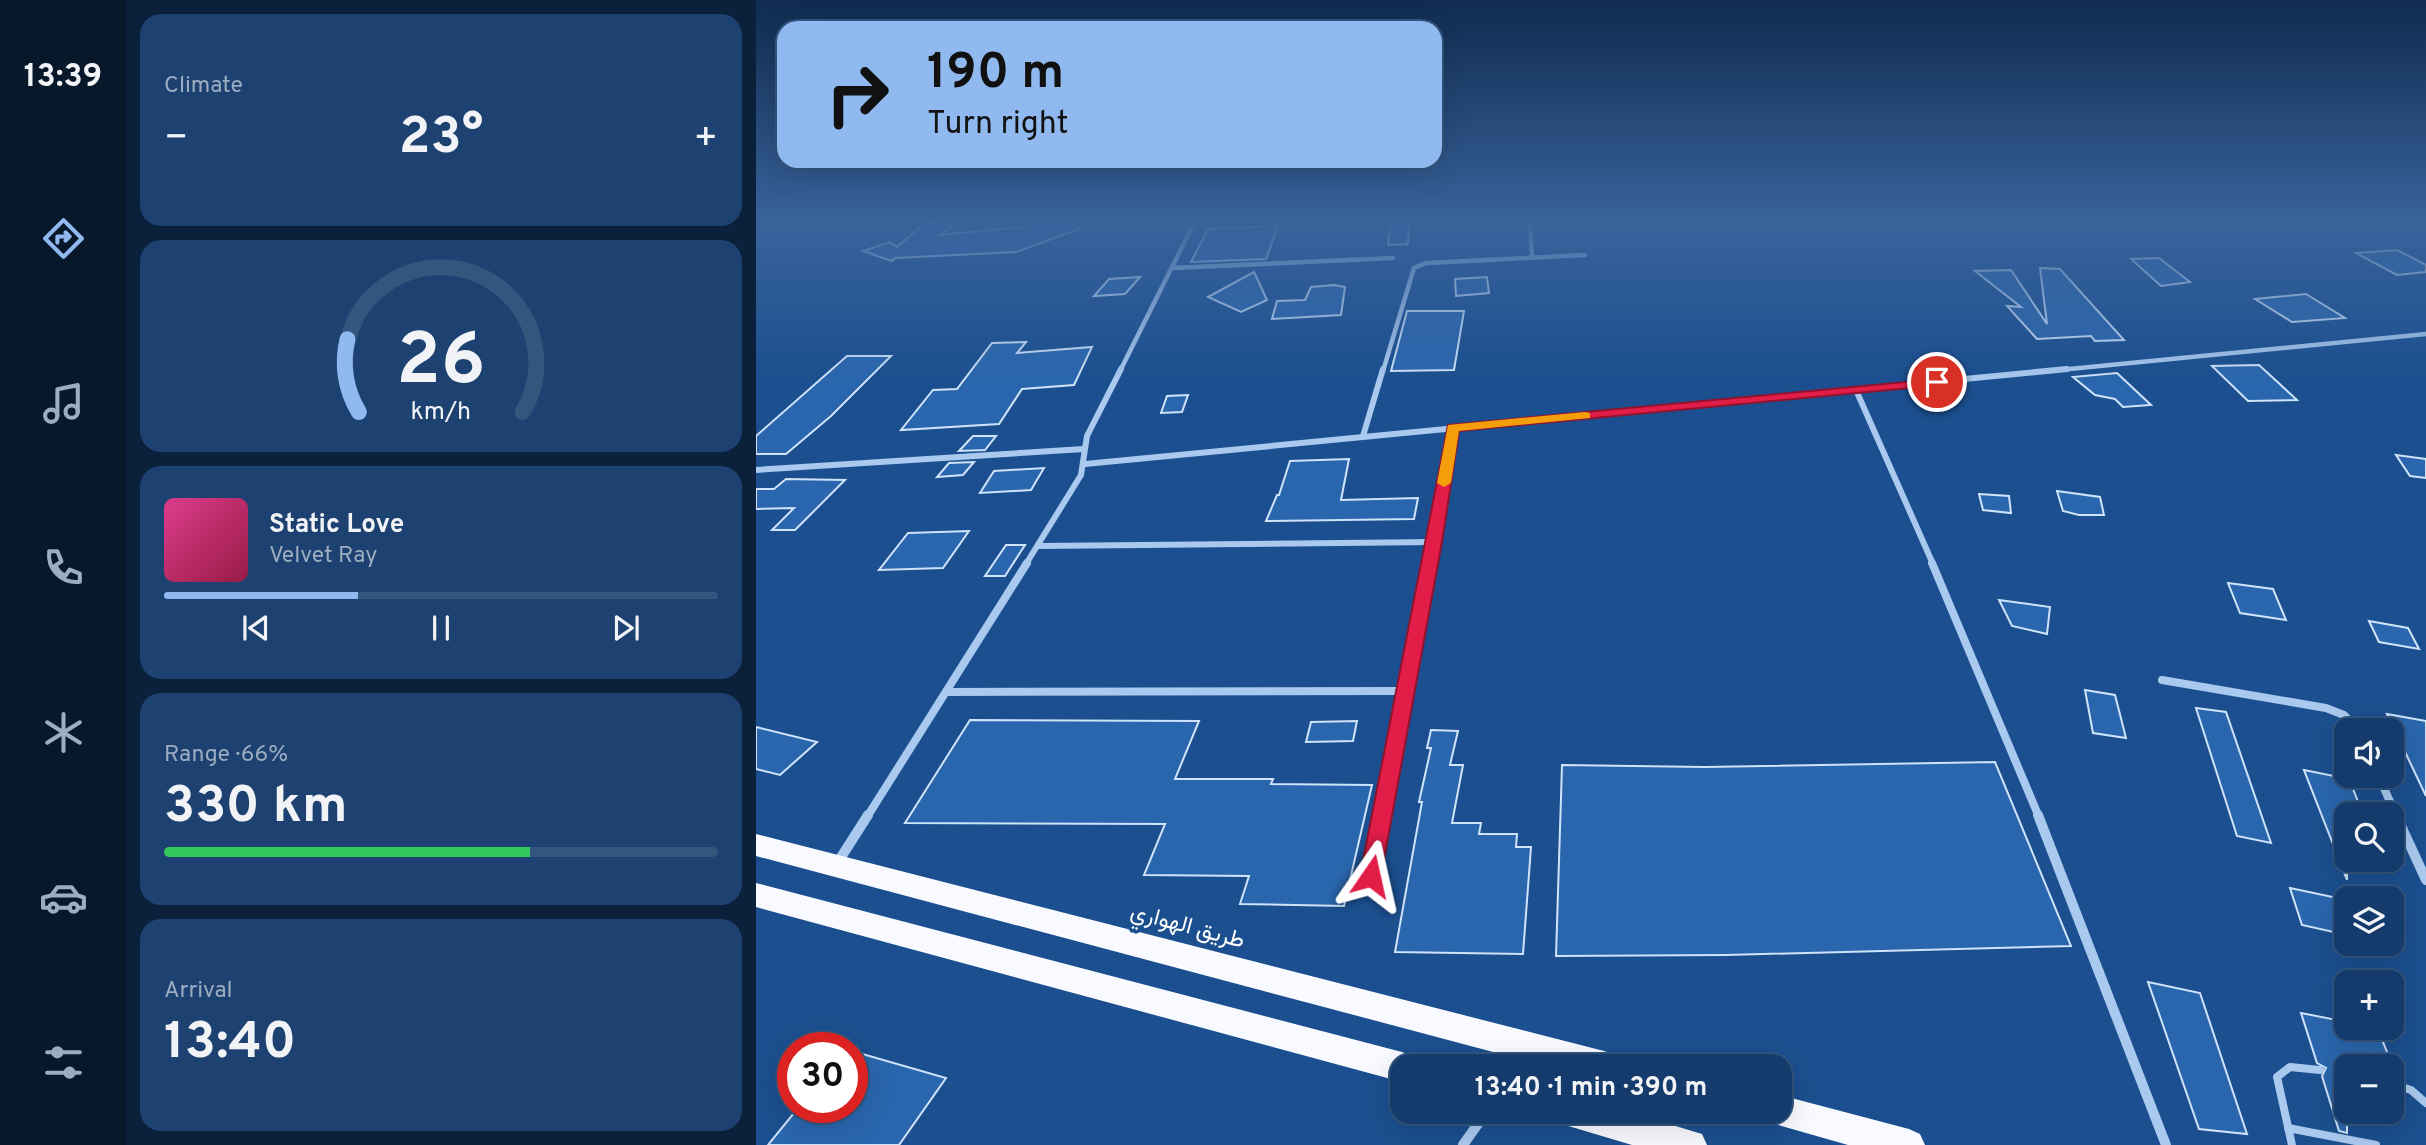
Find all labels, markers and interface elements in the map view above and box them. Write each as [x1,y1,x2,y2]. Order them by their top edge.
text: 190 m [927,44,1064,106]
icon: right [812,49,903,140]
text: 13:39 [24,58,102,98]
text: Climate [164,72,243,101]
text: Turn right [927,105,1069,145]
text: 23° [399,106,483,172]
text: − [164,115,189,164]
text: + [693,115,718,164]
icon: directions [39,214,88,263]
text: 26 [396,319,486,411]
pin [1907,352,1967,412]
icon: arrive [1918,363,1956,401]
icon: music [39,379,88,428]
text: km/h [411,397,471,429]
text: Static Love [269,509,404,542]
text: Velvet Ray [269,542,377,571]
icon: phone [39,543,88,592]
icon: previous [237,609,275,647]
icon: pause [422,609,460,647]
icon: next [607,609,645,647]
icon: climate [39,708,88,757]
map controls [2334,718,2404,1124]
button: sound [2334,718,2404,788]
text: Range · 66% [164,741,288,770]
text: 330 km [164,775,347,841]
button: search [2334,802,2404,872]
position arrow [1334,839,1408,913]
icon: car [39,873,88,922]
button: layers [2334,886,2404,956]
street label: طريق الهواري [1126,898,1248,959]
button: + [2334,970,2404,1040]
text: Arrival [164,977,233,1006]
text: 13:40 [164,1011,296,1077]
speed limit sign: 30 [777,1032,868,1123]
icon: filters [39,1038,88,1087]
button: − [2334,1054,2404,1124]
text: 13:40 · 1 min · 390 m [1475,1072,1707,1105]

